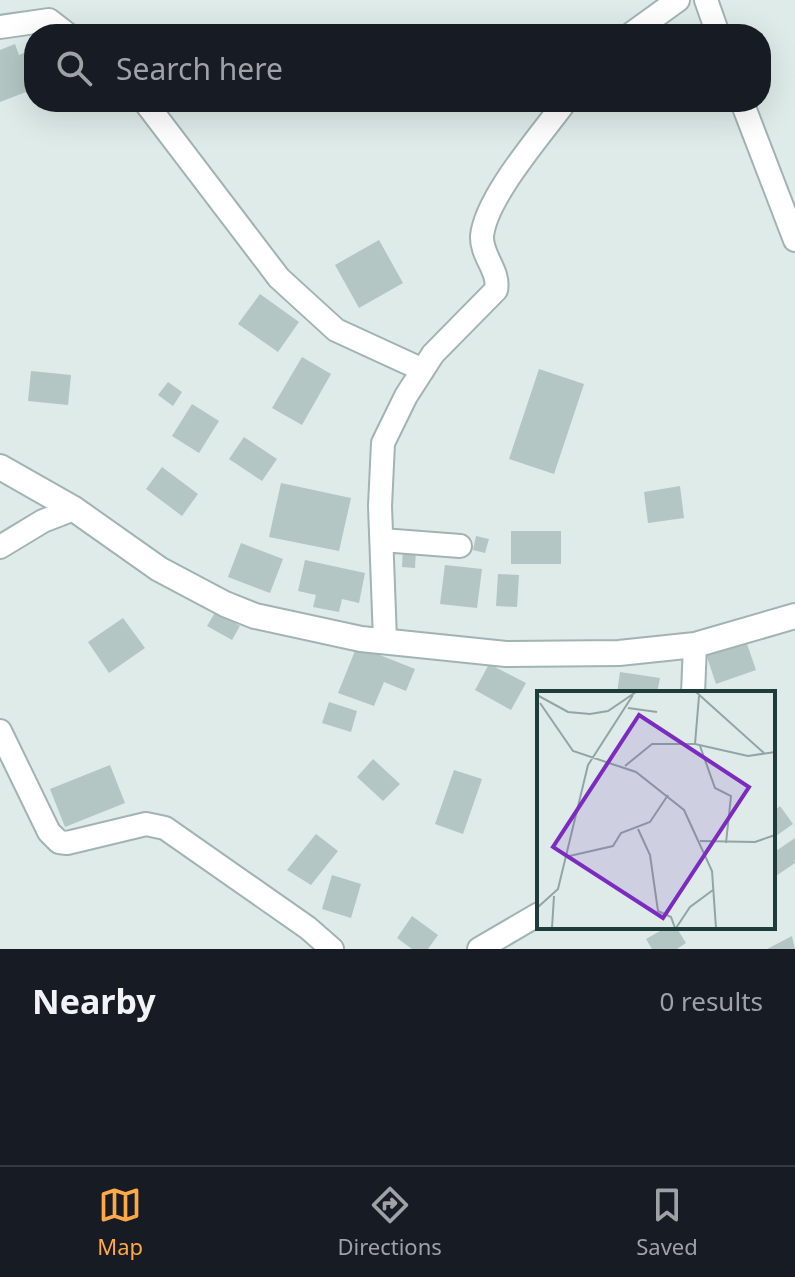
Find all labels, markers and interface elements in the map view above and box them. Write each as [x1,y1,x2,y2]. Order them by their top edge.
search box [24,24,771,112]
icon: search [52,46,96,90]
text: Search here [116,48,283,89]
inset map [537,691,775,929]
text: Nearby [32,978,156,1024]
text: 0 results [659,983,763,1019]
tab: Map [97,1183,143,1261]
tab: Directions [337,1183,442,1261]
tab: Saved [636,1183,698,1261]

